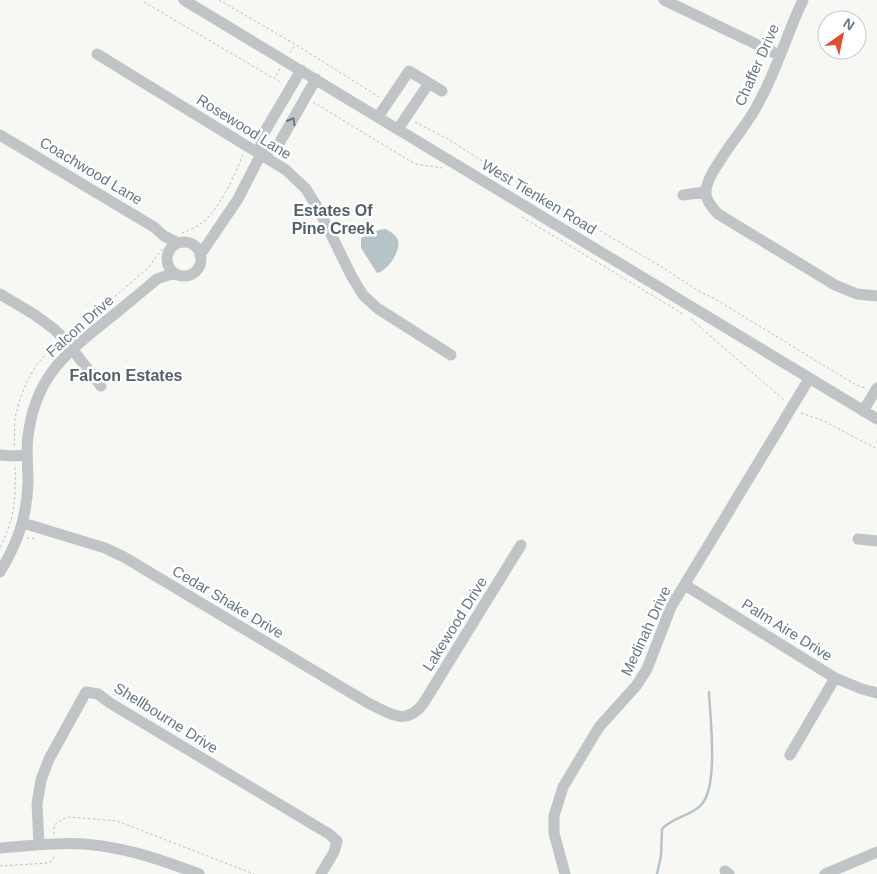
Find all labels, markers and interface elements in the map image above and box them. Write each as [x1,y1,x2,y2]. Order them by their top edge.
north arrow [817,10,867,60]
text: N [840,15,858,34]
street label: Chaffer Drive [731,21,782,108]
street label: Rosewood Lane [194,91,295,163]
one-way arrow [285,117,295,126]
street label: Coachwood Lane [37,133,146,208]
street label: West Tienken Road [479,156,600,237]
district label: Estates Of Pine Creek [292,202,374,237]
street label: Falcon Drive [43,291,117,360]
district label: Falcon Estates [70,367,183,384]
street label: Cedar Shake Drive [170,562,287,641]
street label: Lakewood Drive [419,574,490,674]
street label: Medinah Drive [617,583,674,678]
street label: Palm Aire Drive [739,595,836,664]
street label: Shellbourne Drive [111,679,221,756]

